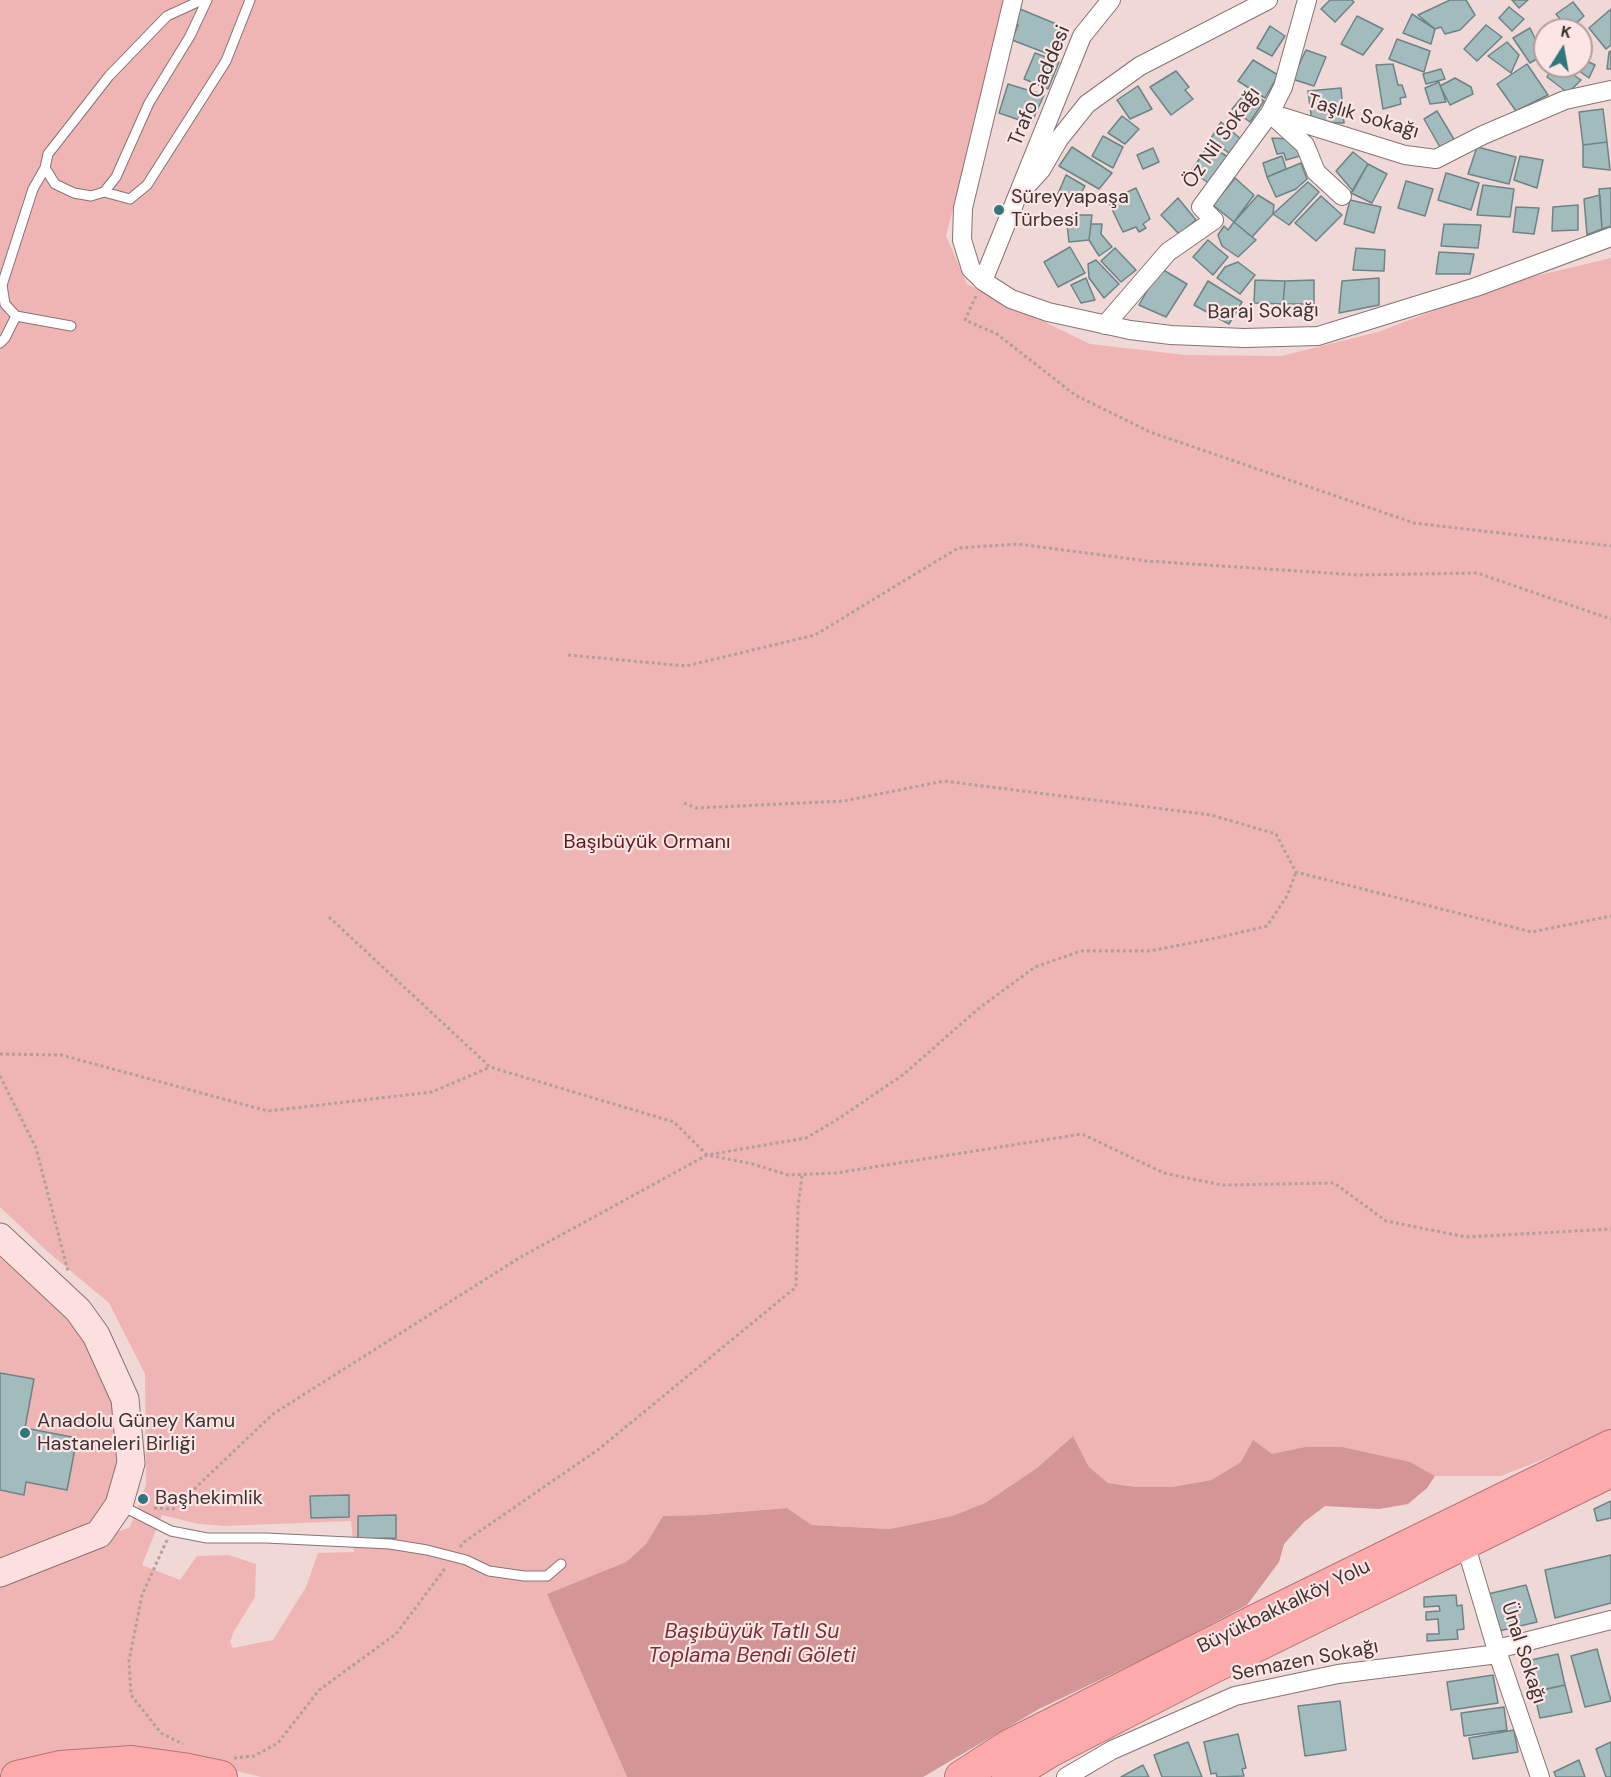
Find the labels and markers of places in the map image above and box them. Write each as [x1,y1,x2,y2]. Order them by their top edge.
place label: Süreyyapaşa Türbesi [1011,186,1129,233]
marker: Süreyyapaşa Türbesi [992,203,1006,217]
place label: Anadolu Güney Kamu Hastaneleri Birliği [37,1410,235,1457]
marker: Anadolu Güney Kamu Hastaneleri Birliği [18,1426,32,1440]
place label: Başhekimlik [155,1487,263,1511]
marker: Başhekimlik [136,1492,150,1506]

